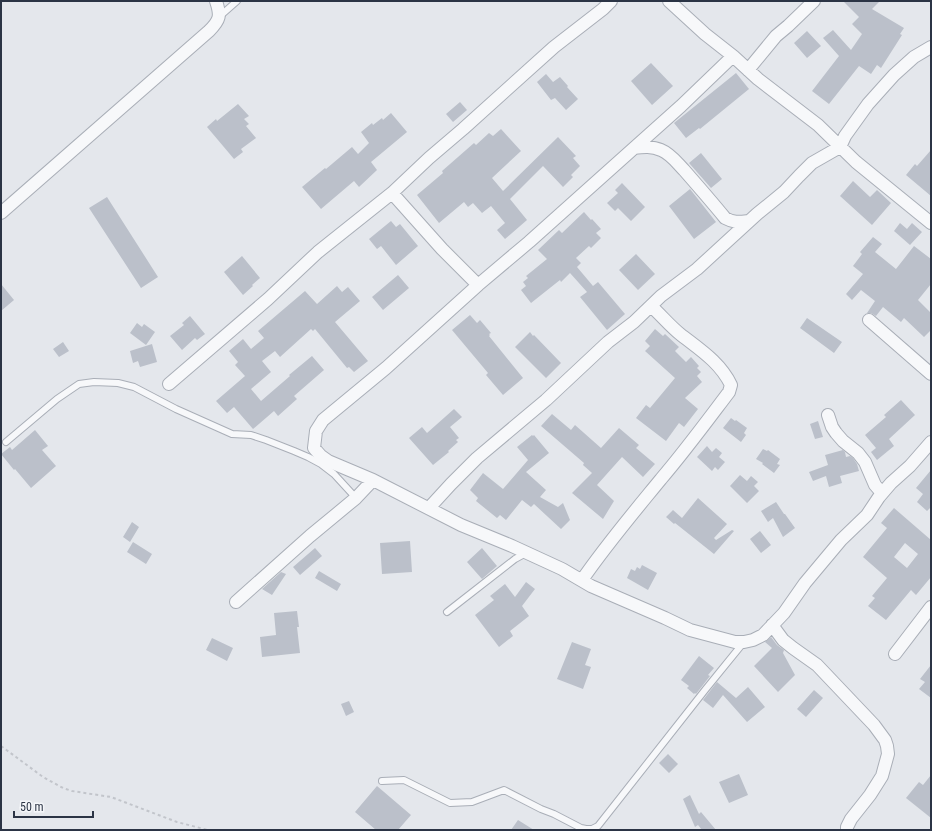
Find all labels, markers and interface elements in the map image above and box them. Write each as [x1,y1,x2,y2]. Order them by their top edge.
scale bar [14,793,93,819]
text: 50 m [20,800,44,814]

